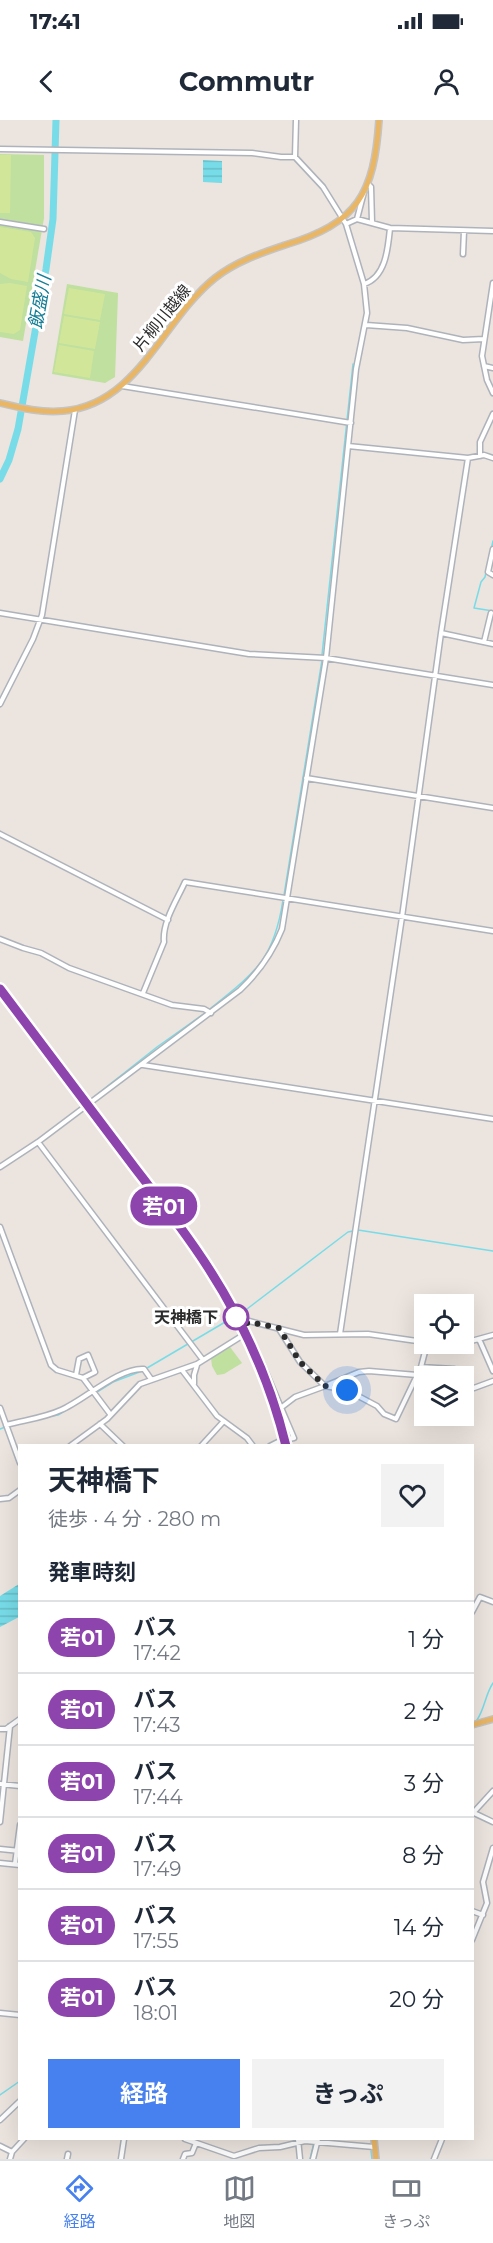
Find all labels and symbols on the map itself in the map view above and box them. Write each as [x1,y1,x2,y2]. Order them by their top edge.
water label: 飯盛川 [24,272,56,330]
street label: 片柳川越線 [129,281,195,355]
line badge: 若01 [130,1186,198,1226]
marker: 天神橋下 [223,1304,249,1330]
place label: 天神橋下 [154,1308,218,1327]
your location [332,1375,362,1405]

